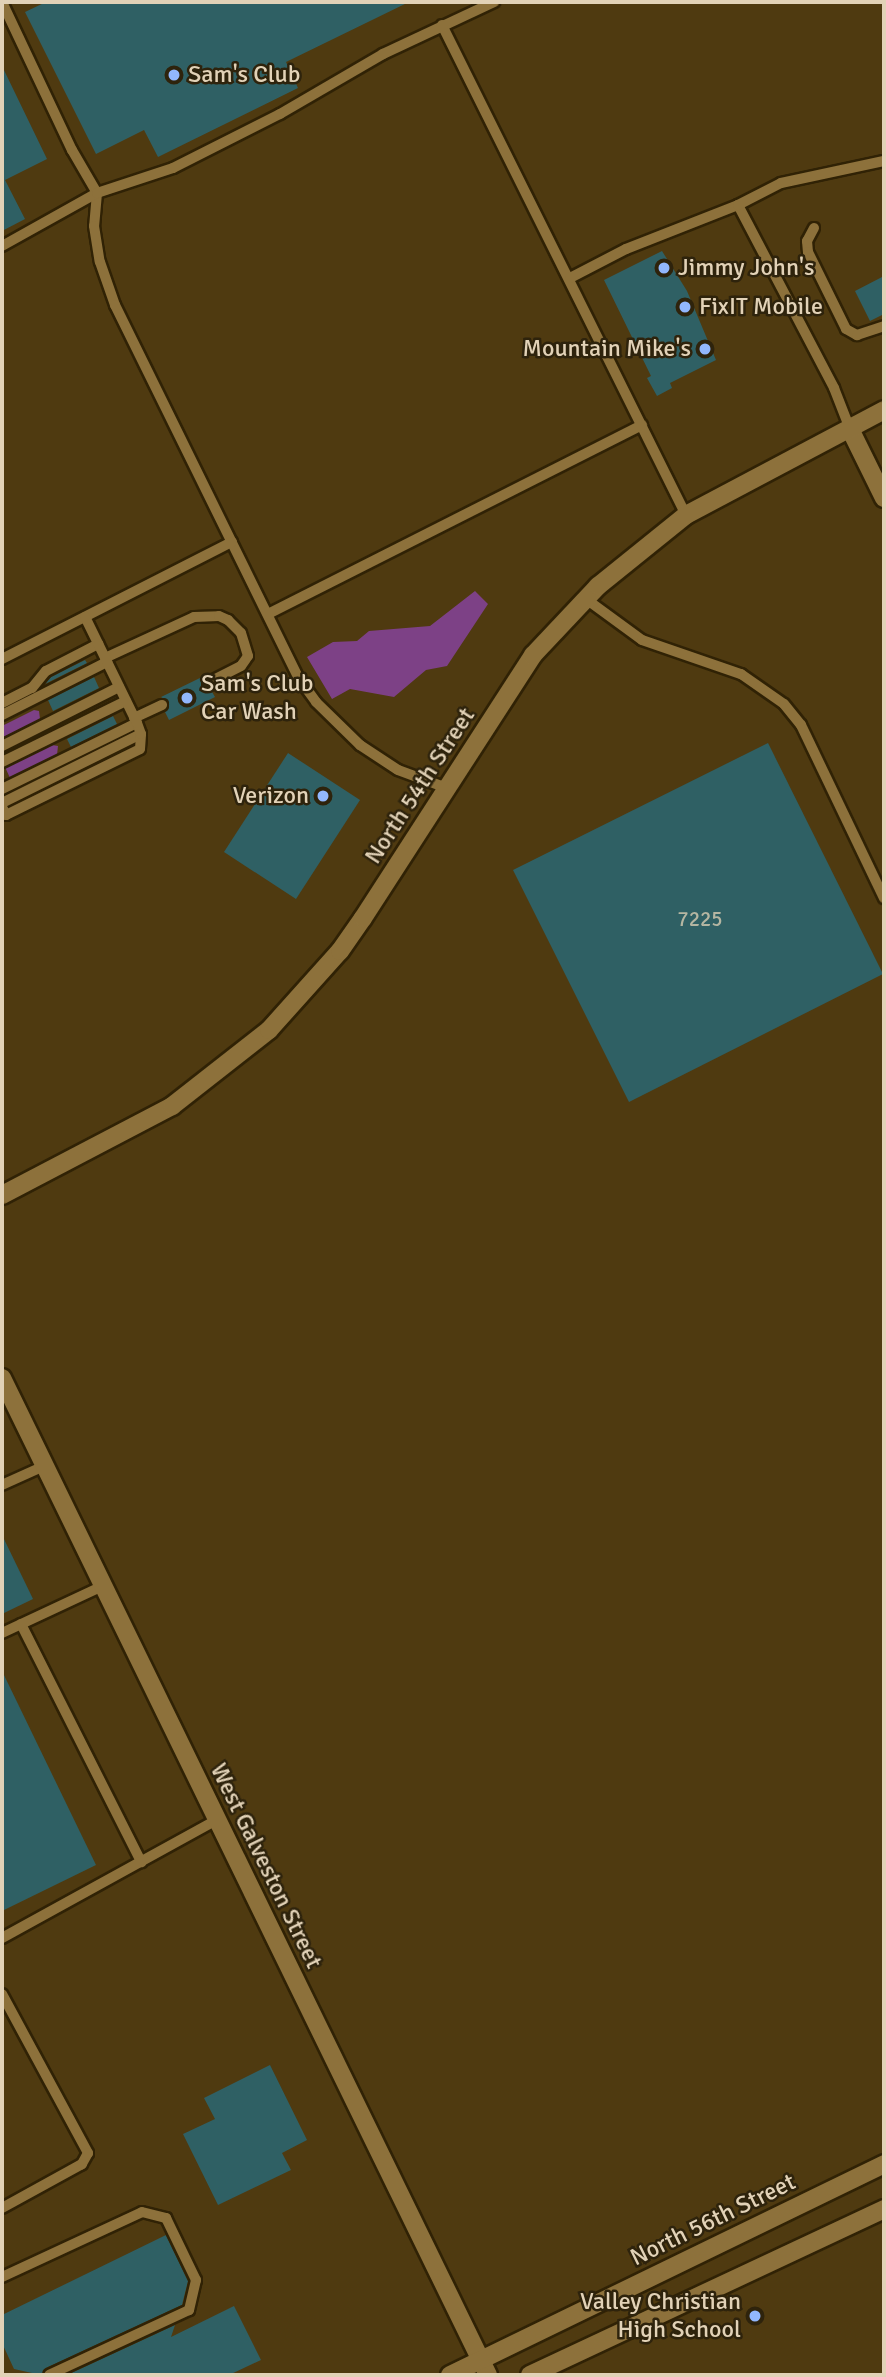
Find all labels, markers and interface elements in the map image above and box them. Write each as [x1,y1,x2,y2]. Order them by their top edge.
place label: Sam's Club [188,61,300,89]
marker: Sam's Club [166,67,182,83]
place label: Jimmy John's [678,254,814,282]
marker: Jimmy John's [656,260,672,276]
place label: FixIT Mobile [699,293,823,321]
marker: FixIT Mobile [677,299,693,315]
place label: Mountain Mike's [523,335,691,363]
marker: Mountain Mike's [697,341,713,357]
place label: Sam's Club Car Wash [201,670,313,726]
marker: Sam's Club Car Wash [179,690,195,706]
street label: North 54th Street [359,703,481,869]
place label: Verizon [233,782,309,810]
marker: Verizon [315,788,331,804]
house number: 7225 [677,906,723,932]
street label: West Galveston Street [204,1759,328,1973]
street label: North 56th Street [626,2168,800,2272]
place label: Valley Christian High School [580,2288,741,2344]
marker: Valley Christian High School [747,2308,763,2324]

